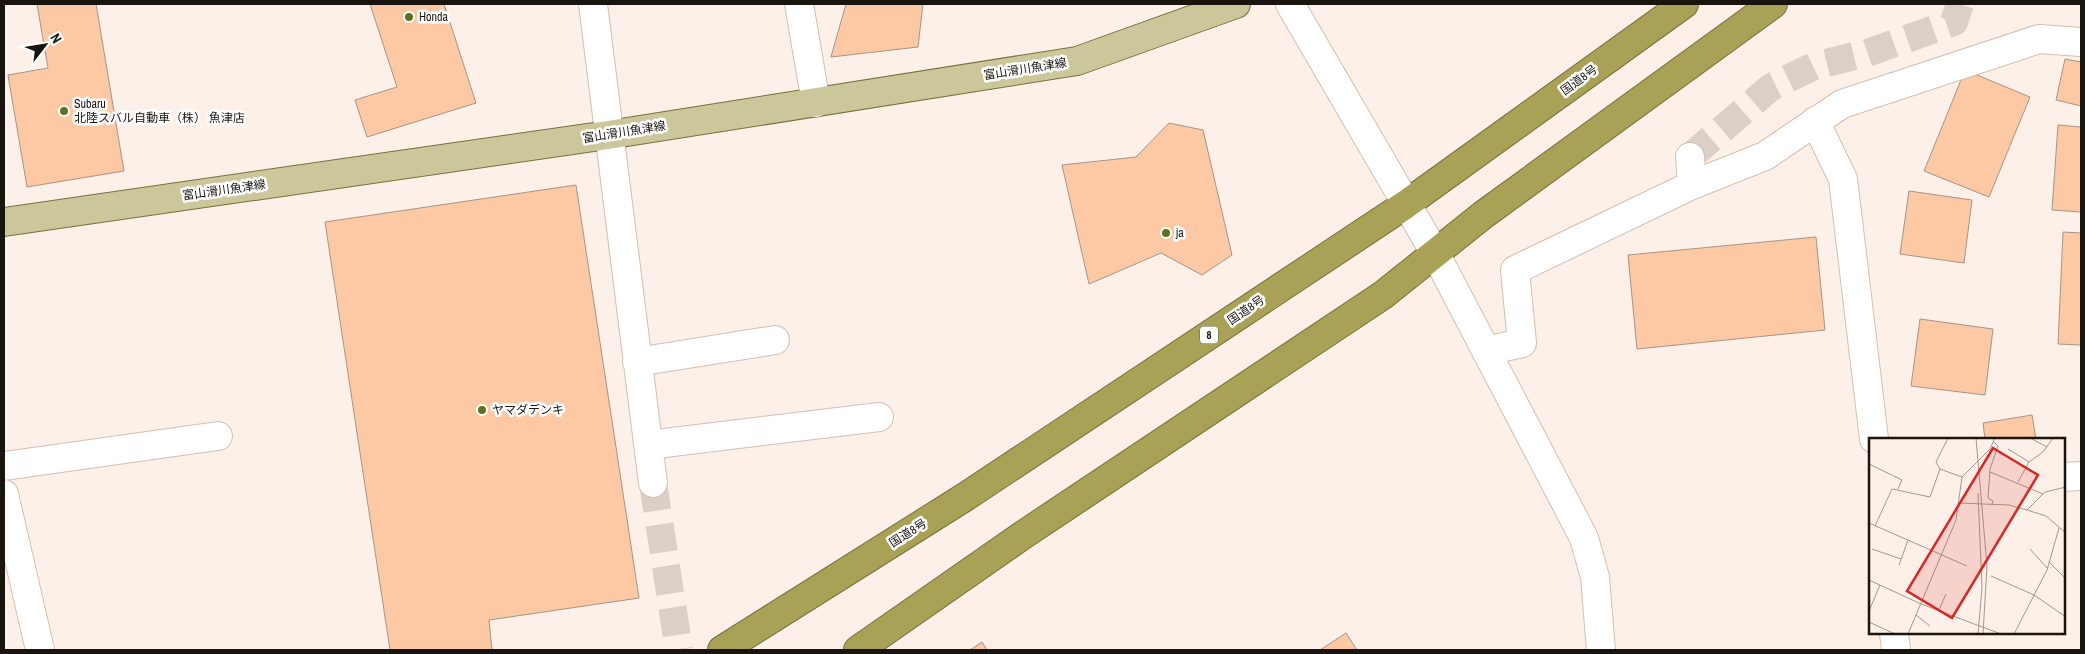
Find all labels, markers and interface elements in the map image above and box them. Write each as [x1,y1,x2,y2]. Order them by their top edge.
place label: Honda [419,9,449,25]
marker: Honda [403,11,415,23]
north arrow [20,20,70,70]
text: N [46,30,66,46]
street label: 富山滑川魚津線 [982,55,1068,83]
street label: 国道8号 [1558,61,1600,99]
place label: Subaru 北陸スバル自動車（株） 魚津店 [74,96,245,126]
marker: Subaru 北陸スバル自動車（株） 魚津店 [58,105,70,117]
street label: 富山滑川魚津線 [581,118,667,146]
street label: 富山滑川魚津線 [181,176,267,204]
place label: ja [1175,225,1184,241]
marker: ja [1160,227,1172,239]
street label: 国道8号 [1224,292,1268,328]
road number: 8 [1200,326,1218,344]
place label: ヤマダデンキ [492,402,564,418]
marker: ヤマダデンキ [476,404,488,416]
inset map [1869,438,2065,634]
street label: 国道8号 [886,515,930,551]

